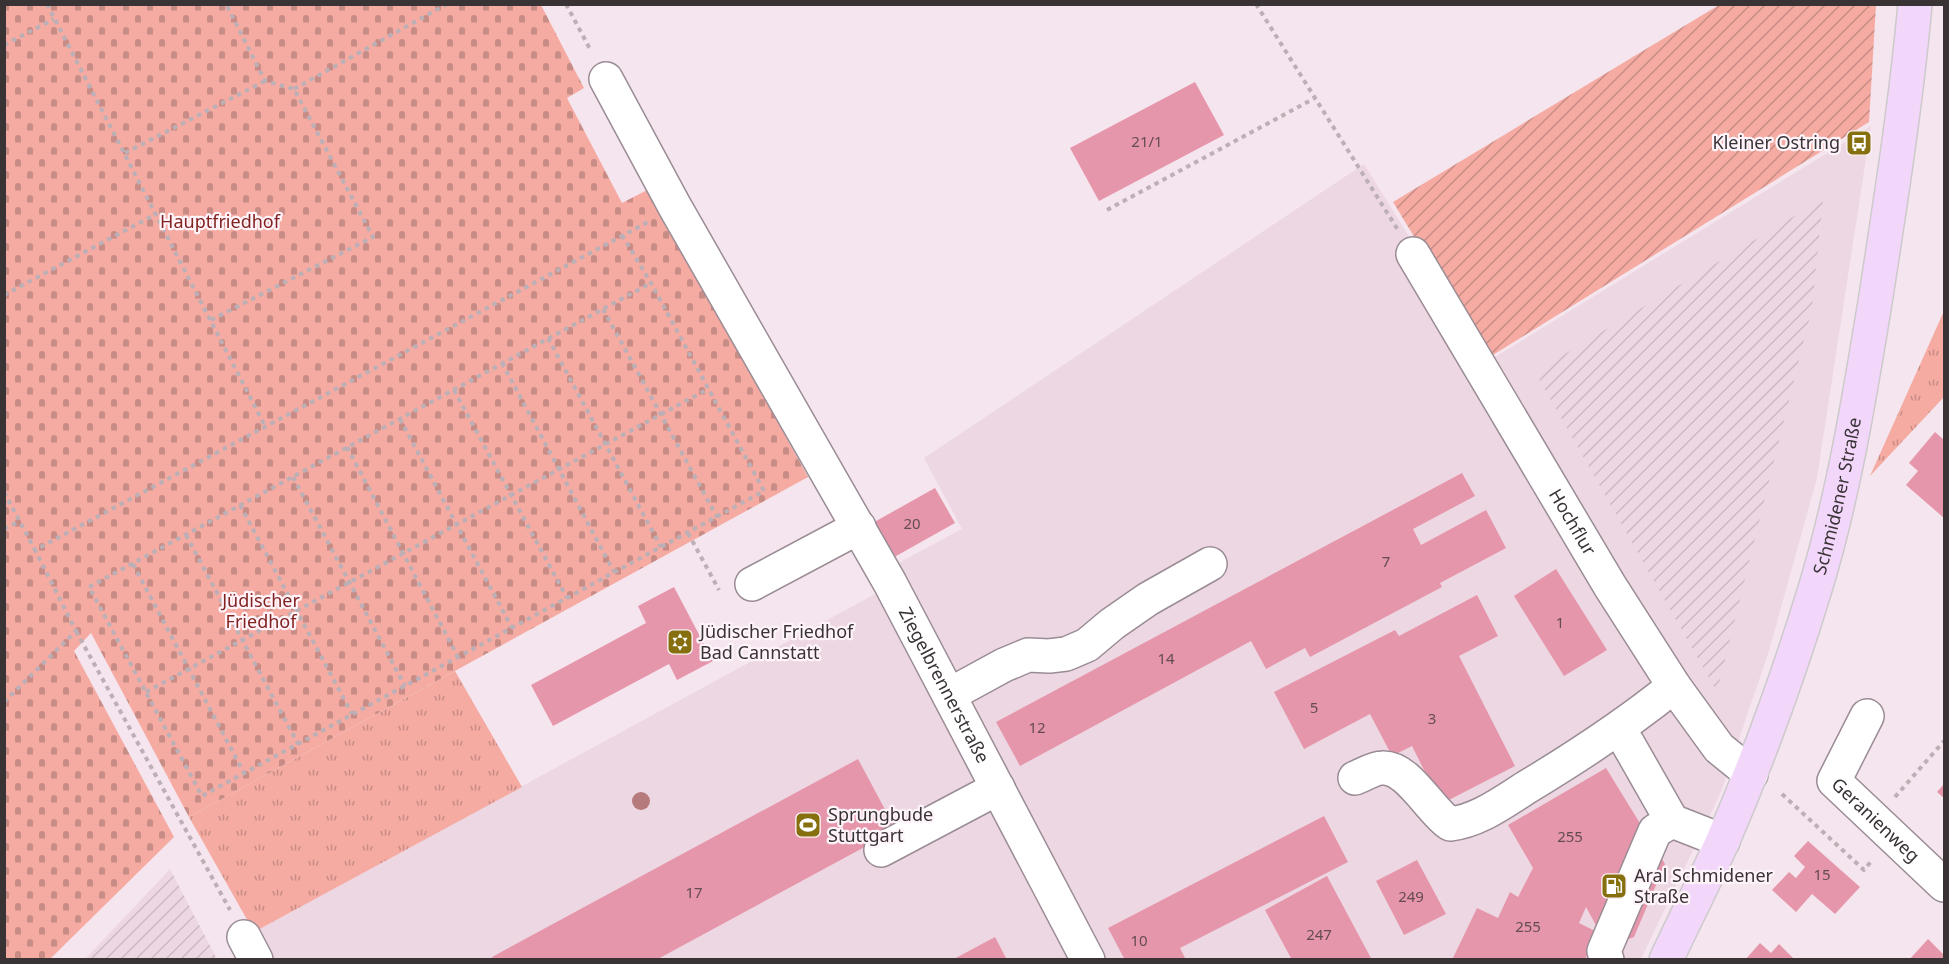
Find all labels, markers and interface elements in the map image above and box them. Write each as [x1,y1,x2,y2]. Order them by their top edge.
bus stop icon: Kleiner Ostring [1844,128,1874,158]
place label: Kleiner Ostring [1713,130,1840,154]
house number: 21/1 [1131,131,1163,151]
park label: Hauptfriedhof [160,209,281,233]
street label: Schmidener Straße [1807,415,1866,577]
street label: Hochflur [1544,484,1602,560]
house number: 20 [903,513,921,533]
house number: 7 [1382,551,1390,571]
park label: Jüdischer Friedhof [220,588,300,633]
street label: Ziegelbrennerstraße [894,603,995,767]
house number: 1 [1556,612,1564,632]
place label: Jüdischer Friedhof Bad Cannstatt [698,619,854,664]
synagogue icon: Jüdischer Friedhof Bad Cannstatt [665,627,695,657]
house number: 14 [1157,648,1175,668]
house number: 5 [1310,697,1318,717]
house number: 3 [1428,708,1436,728]
house number: 12 [1028,717,1046,737]
street label: Geranienweg [1827,772,1925,867]
place label: Sprungbude Stuttgart [828,802,933,847]
sports icon: Sprungbude Stuttgart [793,810,823,840]
house number: 255 [1557,826,1583,846]
place label: Aral Schmidener Straße [1634,863,1774,908]
house number: 15 [1813,864,1831,884]
fuel station icon: Aral Schmidener Straße [1599,871,1629,901]
house number: 17 [685,882,703,902]
house number: 249 [1398,886,1424,906]
house number: 255 [1515,916,1541,936]
house number: 247 [1306,924,1332,944]
house number: 10 [1130,930,1148,950]

